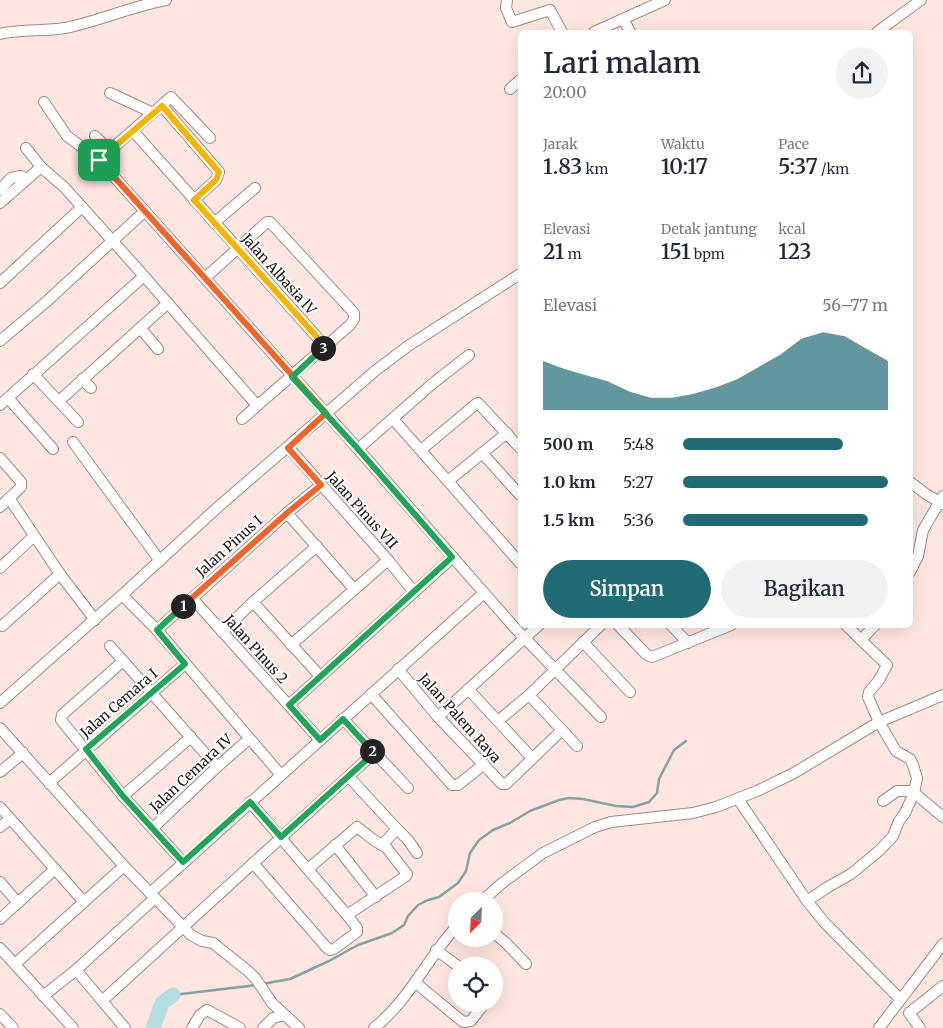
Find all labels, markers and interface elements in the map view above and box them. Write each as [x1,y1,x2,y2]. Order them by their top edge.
text: Lari malam [543,45,701,81]
button: share [836,47,888,99]
text: 20:00 [543,82,587,102]
text: Jarak [543,135,578,153]
text: Waktu [661,135,705,153]
text: Pace [778,135,809,153]
pin [78,139,120,181]
icon: arrive [85,146,113,174]
text: 1.83 [543,153,582,180]
text: 10:17 [661,153,708,180]
text: 5:37 [778,153,818,180]
text: km [582,160,608,178]
text: /km [818,160,849,178]
text: Elevasi [543,220,590,238]
text: Detak jantung [661,220,757,238]
text: kcal [778,220,806,238]
street label: Jalan Albasia lV [237,229,321,319]
text: 21 [543,238,564,265]
text: 151 [661,238,690,265]
text: 123 [778,238,811,265]
text: m [564,245,582,263]
text: bpm [690,245,725,263]
text: Elevasi [543,295,597,315]
text: 56–77 m [822,295,888,315]
pin: 3 [310,336,336,360]
text: 3 [319,339,328,357]
text: 500 m [543,434,593,454]
text: 5:48 [623,434,654,454]
street label: Jalan Pinus VII [322,467,402,552]
text: 1.0 km [543,472,596,492]
text: 5:27 [623,472,653,492]
text: 1.5 km [543,510,595,530]
text: 5:36 [623,510,654,530]
street label: Jalan Pinus I [191,511,266,581]
button: Simpan [543,560,711,618]
button: Bagikan [721,560,888,618]
pin: 1 [170,594,196,618]
text: 1 [180,597,187,615]
street label: Jalan Pinus 2 [220,610,292,687]
street label: Jalan Cemara I [76,664,161,742]
street label: Jalan Palem Raya [414,669,505,767]
street label: Jalan Cemara IV [145,730,236,816]
pin: 2 [360,738,384,764]
text: 2 [368,742,377,760]
north arrow [448,892,502,948]
map controls [448,892,503,1012]
button: locate [448,957,503,1012]

